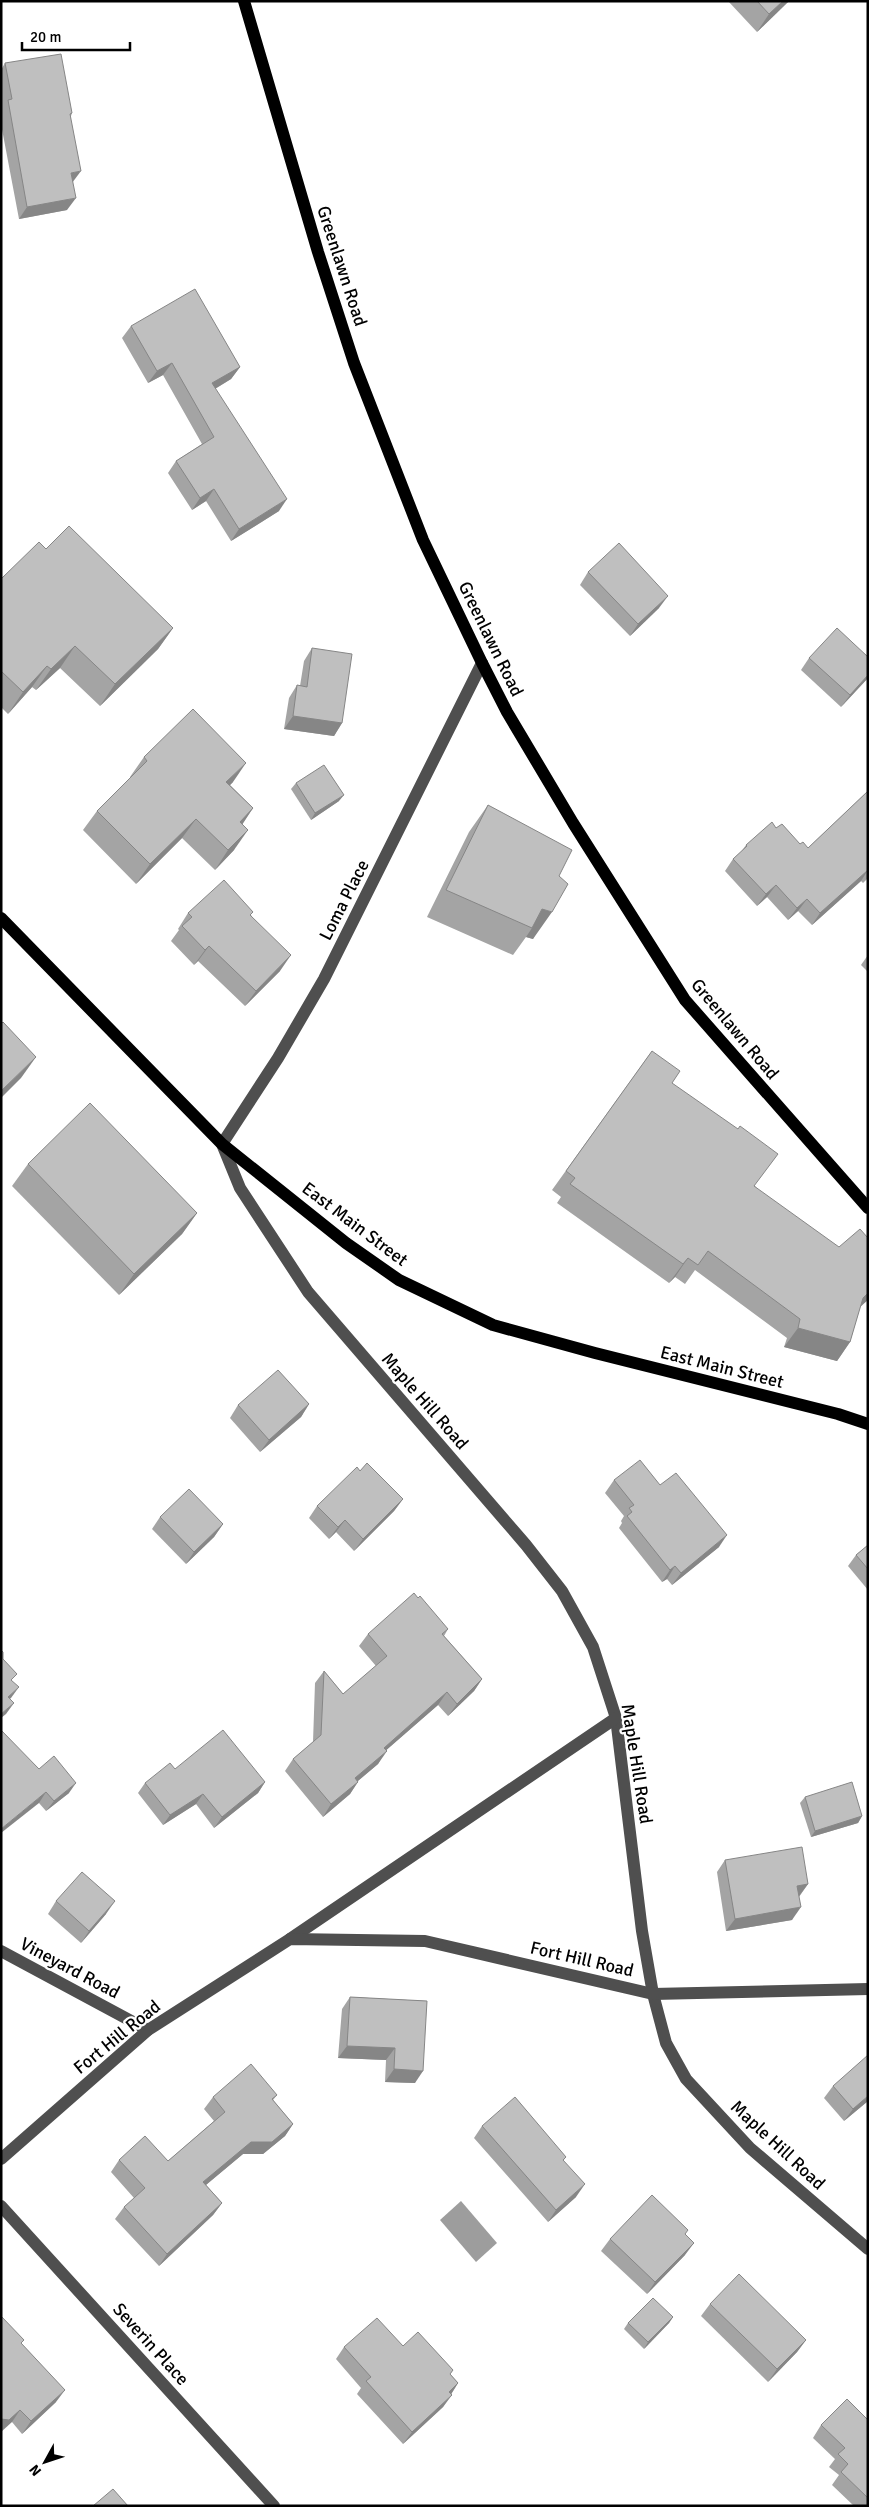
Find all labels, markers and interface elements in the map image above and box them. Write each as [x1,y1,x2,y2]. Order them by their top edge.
scale bar [22,20,130,52]
text: 20 m [30,28,61,46]
street label: Greenlawn Road [312,203,372,329]
street label: Greenlawn Road [454,578,528,700]
street label: Loma Place [314,856,374,944]
street label: Greenlawn Road [686,974,784,1084]
street label: East Main Street [298,1177,412,1271]
street label: East Main Street [658,1341,786,1393]
street label: Maple Hill Road [377,1348,473,1454]
street label: Maple Hill Road [617,1702,657,1826]
street label: Vineyard Road [16,1933,124,2003]
street label: Fort Hill Road [528,1936,636,1982]
street label: Fort Hill Road [69,1995,165,2079]
street label: Maple Hill Road [726,2096,830,2194]
street label: Severin Place [108,2298,194,2390]
north arrow [20,2437,70,2487]
text: N [26,2461,45,2479]

